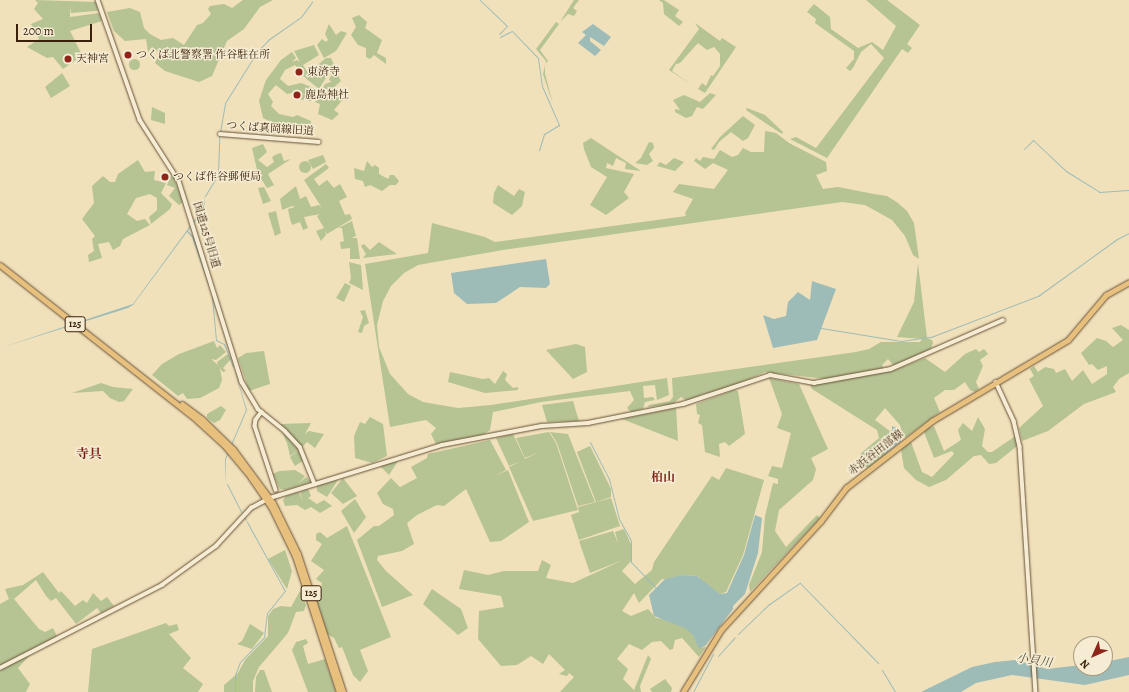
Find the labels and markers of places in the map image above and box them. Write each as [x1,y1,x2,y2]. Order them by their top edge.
place label: つくば北警察署 作谷駐在所 [136,48,270,62]
marker: つくば北警察署 作谷駐在所 [123,50,133,60]
place label: 天神宮 [76,52,109,66]
marker: 天神宮 [63,54,73,64]
place label: 東済寺 [307,65,340,79]
marker: 東済寺 [294,67,304,77]
place label: 鹿島神社 [305,88,349,102]
marker: 鹿島神社 [292,90,302,100]
place label: つくば作谷郵便局 [173,170,261,184]
marker: つくば作谷郵便局 [160,172,170,182]

